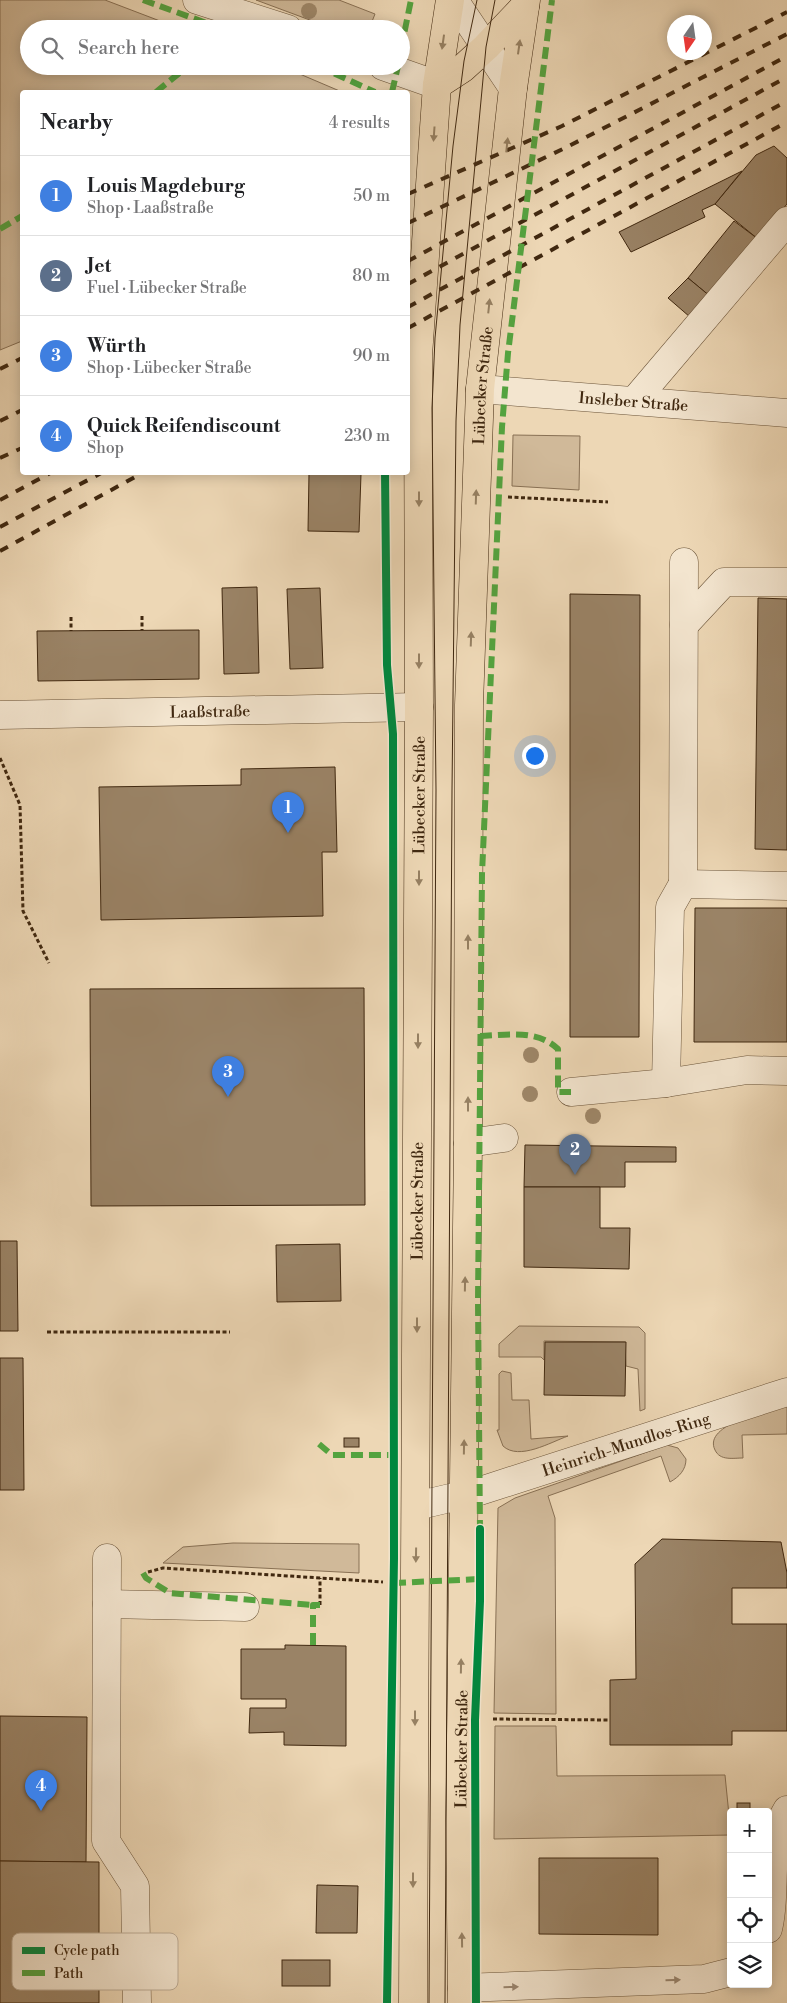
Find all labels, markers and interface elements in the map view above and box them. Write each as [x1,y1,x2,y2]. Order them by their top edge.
north arrow [667,15,712,60]
search box [20,20,410,75]
icon: search [38,34,66,62]
one-way arrow [439,35,447,51]
text: Search here [78,36,179,60]
one-way arrow [515,39,523,55]
text: Nearby [40,110,113,136]
text: 4 results [329,113,390,133]
one-way arrow [429,126,437,142]
one-way arrow [503,136,511,152]
text: Louis Magdeburg [87,174,245,198]
text: 1 [52,186,60,206]
text: 50 m [353,186,390,206]
text: Shop · Laaßstraße [87,198,214,218]
text: Jet [87,254,111,278]
text: 2 [51,266,61,286]
text: 80 m [352,266,390,286]
text: Fuel · Lübecker Straße [87,278,247,298]
one-way arrow [485,298,493,314]
street label: Lübecker Straße [469,325,498,445]
text: Würth [87,334,146,358]
text: 3 [51,346,61,366]
text: 90 m [352,346,390,366]
text: Shop · Lübecker Straße [87,358,252,378]
street label: Insleber Straße [578,388,689,416]
text: Quick Reifendiscount [87,414,280,438]
text: 4 [51,426,61,446]
text: 230 m [344,426,390,446]
text: Shop [87,438,124,458]
one-way arrow [473,488,481,504]
one-way arrow [415,491,423,507]
one-way arrow [468,631,476,647]
one-way arrow [415,653,423,669]
street label: Laaßstraße [169,701,250,723]
street label: Lübecker Straße [409,736,430,854]
your location [522,743,548,769]
pin: 1 [272,792,304,833]
one-way arrow [415,871,423,887]
one-way arrow [464,934,472,950]
one-way arrow [414,1033,422,1049]
pin: 3 [212,1056,244,1097]
one-way arrow [464,1096,472,1112]
pin: 2 [559,1134,591,1175]
street label: Lübecker Straße [407,1142,428,1260]
one-way arrow [461,1276,469,1292]
one-way arrow [413,1318,421,1334]
street label: Heinrich-Mundlos-Ring [540,1408,713,1481]
one-way arrow [460,1439,468,1455]
one-way arrow [412,1547,420,1563]
one-way arrow [457,1658,465,1674]
street label: Lübecker Straße [451,1690,473,1808]
one-way arrow [410,1710,418,1726]
pin: 4 [25,1770,57,1811]
map controls [727,1808,772,1988]
button: + [727,1808,772,1853]
button: − [727,1853,772,1898]
one-way arrow [409,1872,417,1888]
button: locate [727,1898,772,1943]
one-way arrow [458,1931,466,1947]
legend [12,1933,178,1990]
text: Cycle path [54,1942,120,1960]
button: layers [727,1943,772,1988]
text: Path [54,1965,84,1983]
one-way arrow [666,1975,682,1983]
one-way arrow [503,1982,519,1990]

